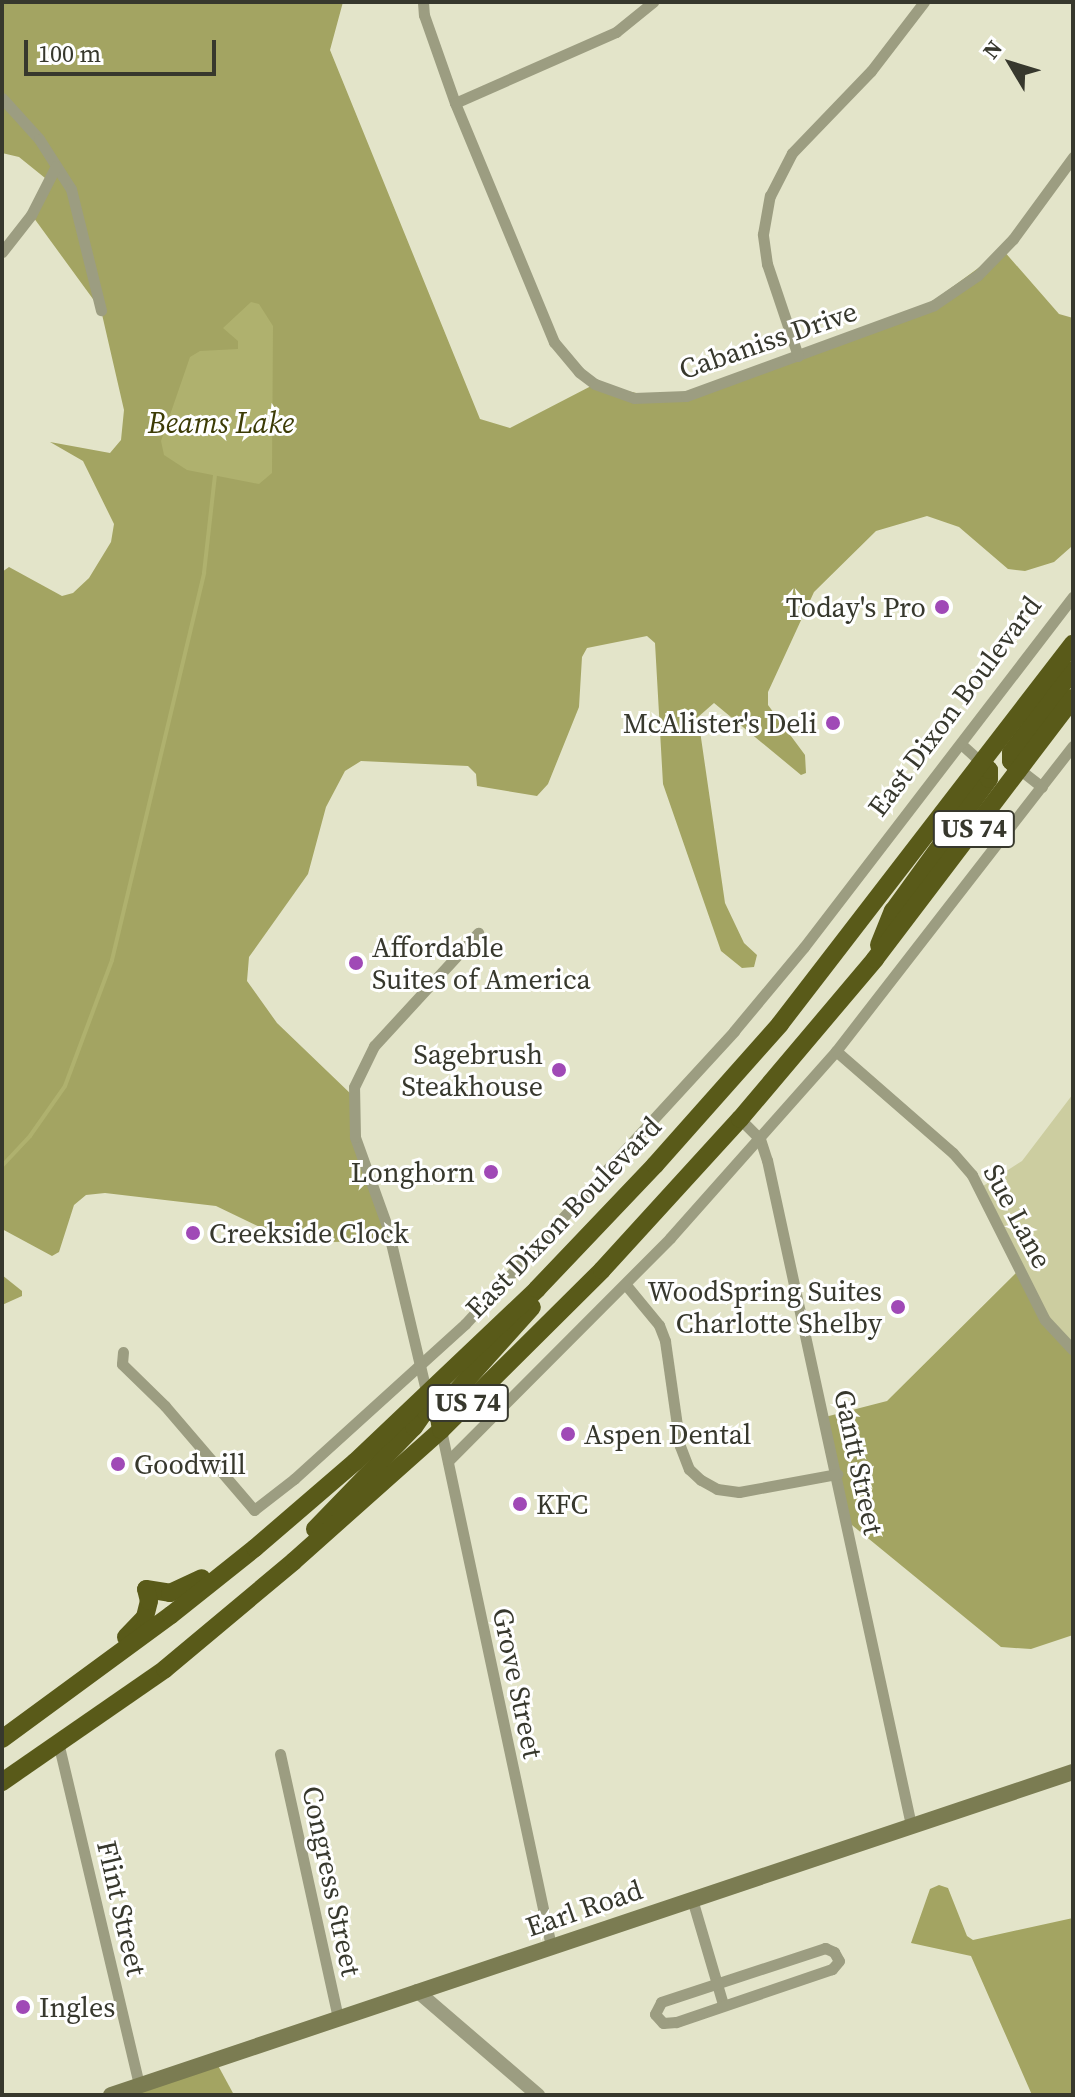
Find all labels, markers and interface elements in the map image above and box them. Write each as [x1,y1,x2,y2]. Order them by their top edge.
scale bar [28,24,220,74]
north arrow [971,24,1051,104]
text: N [975,34,1009,65]
text: 100 m [38,37,101,70]
street label: Cabaniss Drive [675,294,861,386]
water label: Beams Lake [148,405,294,441]
street label: East Dixon Boulevard [860,589,1048,823]
place label: Today's Pro [786,590,926,624]
marker: Today's Pro [933,598,951,616]
place label: McAlister's Deli [623,706,817,740]
marker: McAlister's Deli [824,714,842,732]
road number: US 74 [932,807,1016,851]
place label: Affordable Suites of America [372,930,591,996]
marker: Affordable Suites of America [347,954,365,972]
place label: Sagebrush Steakhouse [402,1037,543,1103]
marker: Sagebrush Steakhouse [550,1061,568,1079]
street label: East Dixon Boulevard [458,1109,668,1325]
place label: Longhorn [351,1155,475,1189]
street label: Sue Lane [977,1158,1059,1274]
marker: Longhorn [482,1163,500,1181]
place label: Creekside Clock [209,1216,409,1250]
marker: Creekside Clock [184,1224,202,1242]
place label: WoodSpring Suites Charlotte Shelby [648,1274,882,1340]
marker: WoodSpring Suites Charlotte Shelby [889,1298,907,1316]
road number: US 74 [426,1381,510,1425]
street label: Gantt Street [827,1386,891,1538]
place label: Aspen Dental [584,1417,751,1451]
marker: Aspen Dental [559,1425,577,1443]
place label: Goodwill [134,1447,246,1481]
marker: Goodwill [109,1455,127,1473]
place label: KFC [536,1487,588,1521]
marker: KFC [511,1495,529,1513]
street label: Grove Street [486,1605,550,1761]
street label: Congress Street [295,1783,369,1979]
street label: Flint Street [90,1837,154,1979]
street label: Earl Road [521,1872,647,1944]
place label: Ingles [39,1990,115,2024]
marker: Ingles [14,1998,32,2016]

